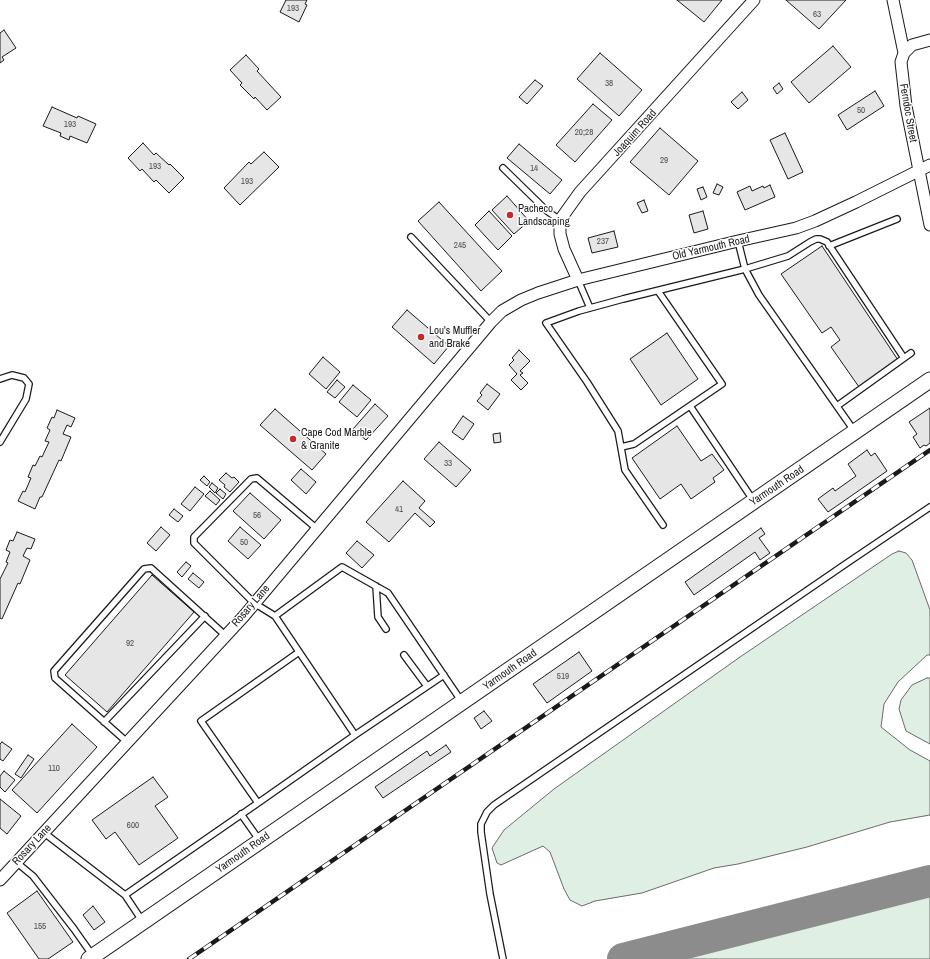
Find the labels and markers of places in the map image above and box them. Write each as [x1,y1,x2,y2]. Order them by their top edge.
place label: Pacheco Landscaping [518,202,570,228]
marker: Pacheco Landscaping [505,210,515,220]
place label: Lou's Muffler and Brake [429,324,480,350]
marker: Lou's Muffler and Brake [416,332,426,342]
place label: Cape Cod Marble & Granite [301,426,372,452]
marker: Cape Cod Marble & Granite [288,434,298,444]

